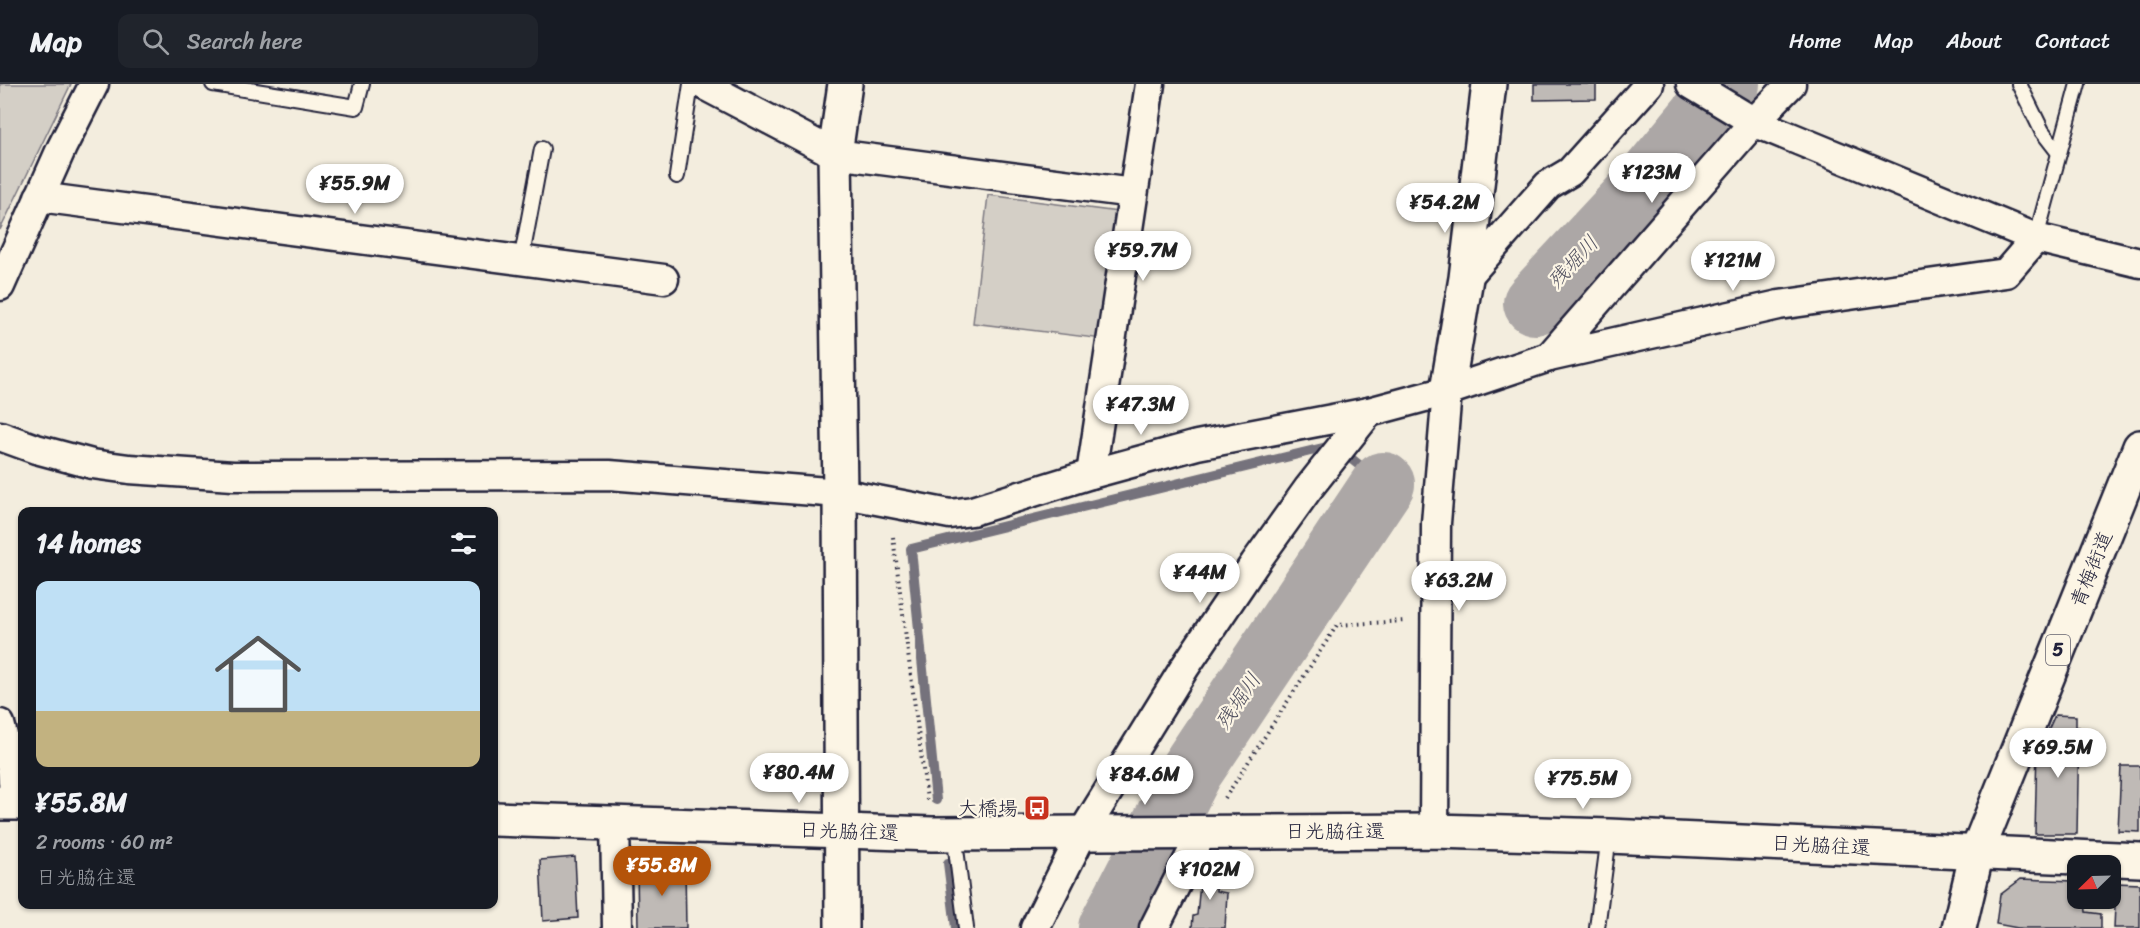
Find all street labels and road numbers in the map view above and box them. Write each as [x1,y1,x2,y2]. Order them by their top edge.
street label: 青梅街道 [2060,526,2123,613]
road number: 5 [2046,635,2070,665]
street label: 日光脇往還 [798,812,900,851]
street label: 日光脇往還 [1285,814,1385,849]
street label: 日光脇往還 [1770,825,1872,866]

